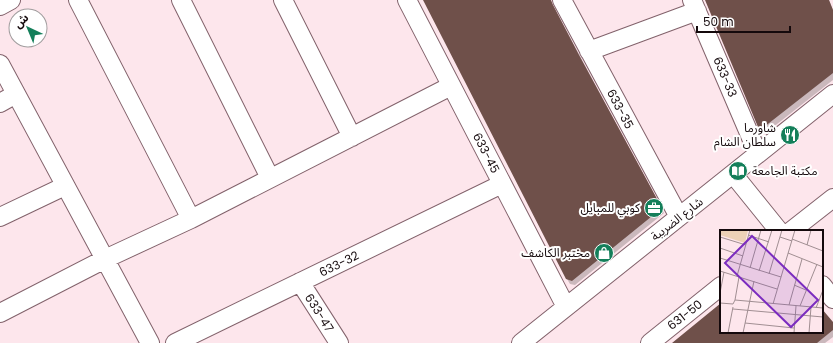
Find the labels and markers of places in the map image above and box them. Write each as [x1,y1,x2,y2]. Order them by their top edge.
place label: شاورما سلطان الشام [714,119,776,151]
restaurant icon: شاورما سلطان الشام [779,124,801,146]
library icon: مكتبة الجامعة [727,160,749,182]
place label: مكتبة الجامعة [752,162,818,179]
office icon: كوبي للمبايل [643,197,665,219]
place label: كوبي للمبايل [581,199,641,218]
shop icon: مختبر الكاشف [593,242,615,264]
place label: مختبر الكاشف [521,244,590,261]

